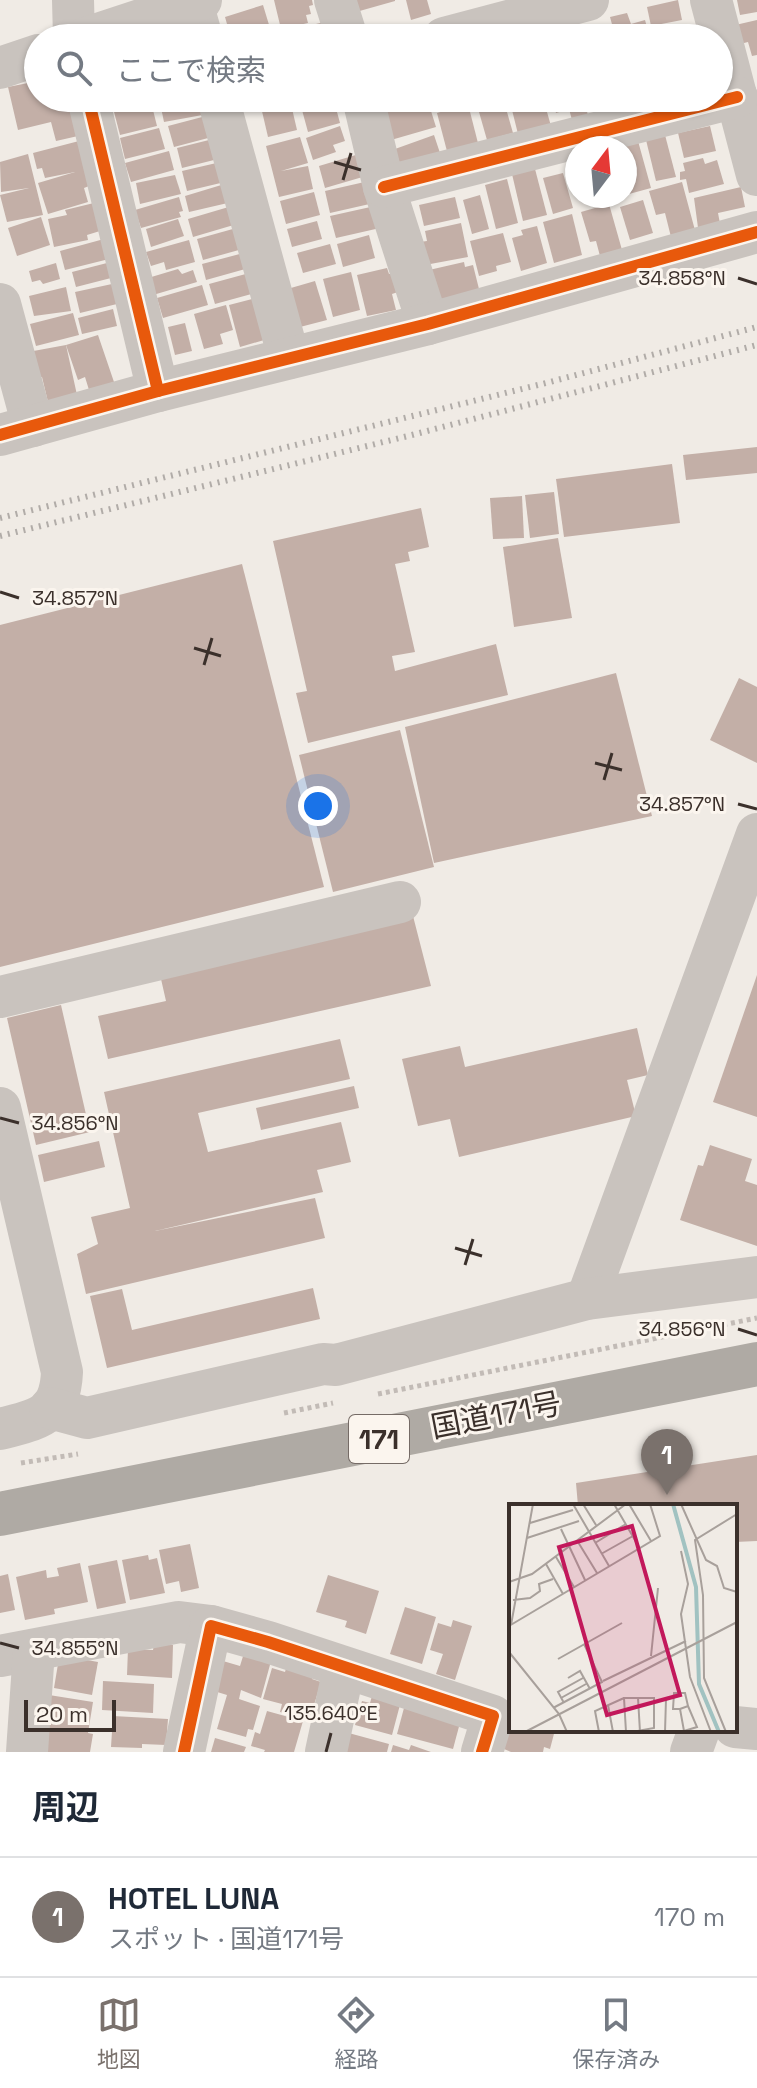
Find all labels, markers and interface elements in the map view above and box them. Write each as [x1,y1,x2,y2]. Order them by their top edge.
search box [24,24,733,112]
icon: search [52,46,96,90]
text: ここで検索 [116,51,266,90]
north arrow [565,136,637,208]
text: 34.858°N [638,265,726,291]
text: 34.857°N [32,585,118,611]
your location [298,786,338,826]
text: 34.857°N [639,791,725,817]
text: 34.856°N [31,1110,119,1136]
text: 34.856°N [638,1316,726,1342]
street label: 国道171号 [428,1383,564,1447]
road number: 171 [349,1415,409,1463]
pin: 1 [641,1429,693,1495]
inset map [509,1504,737,1732]
text: 34.855°N [32,1635,118,1661]
scale bar [24,1696,116,1732]
text: 20 m [36,1700,88,1728]
text: 135.640°E [284,1700,378,1726]
text: 周辺 [32,1786,100,1829]
text: HOTEL LUNA [108,1879,279,1918]
text: 1 [52,1900,64,1934]
text: 170 m [654,1900,725,1934]
text: スポット · 国道171号 [108,1922,344,1956]
tab: 地図 [97,1993,141,2073]
tab: 経路 [334,1993,378,2073]
tab: 保存済み [572,1993,660,2073]

